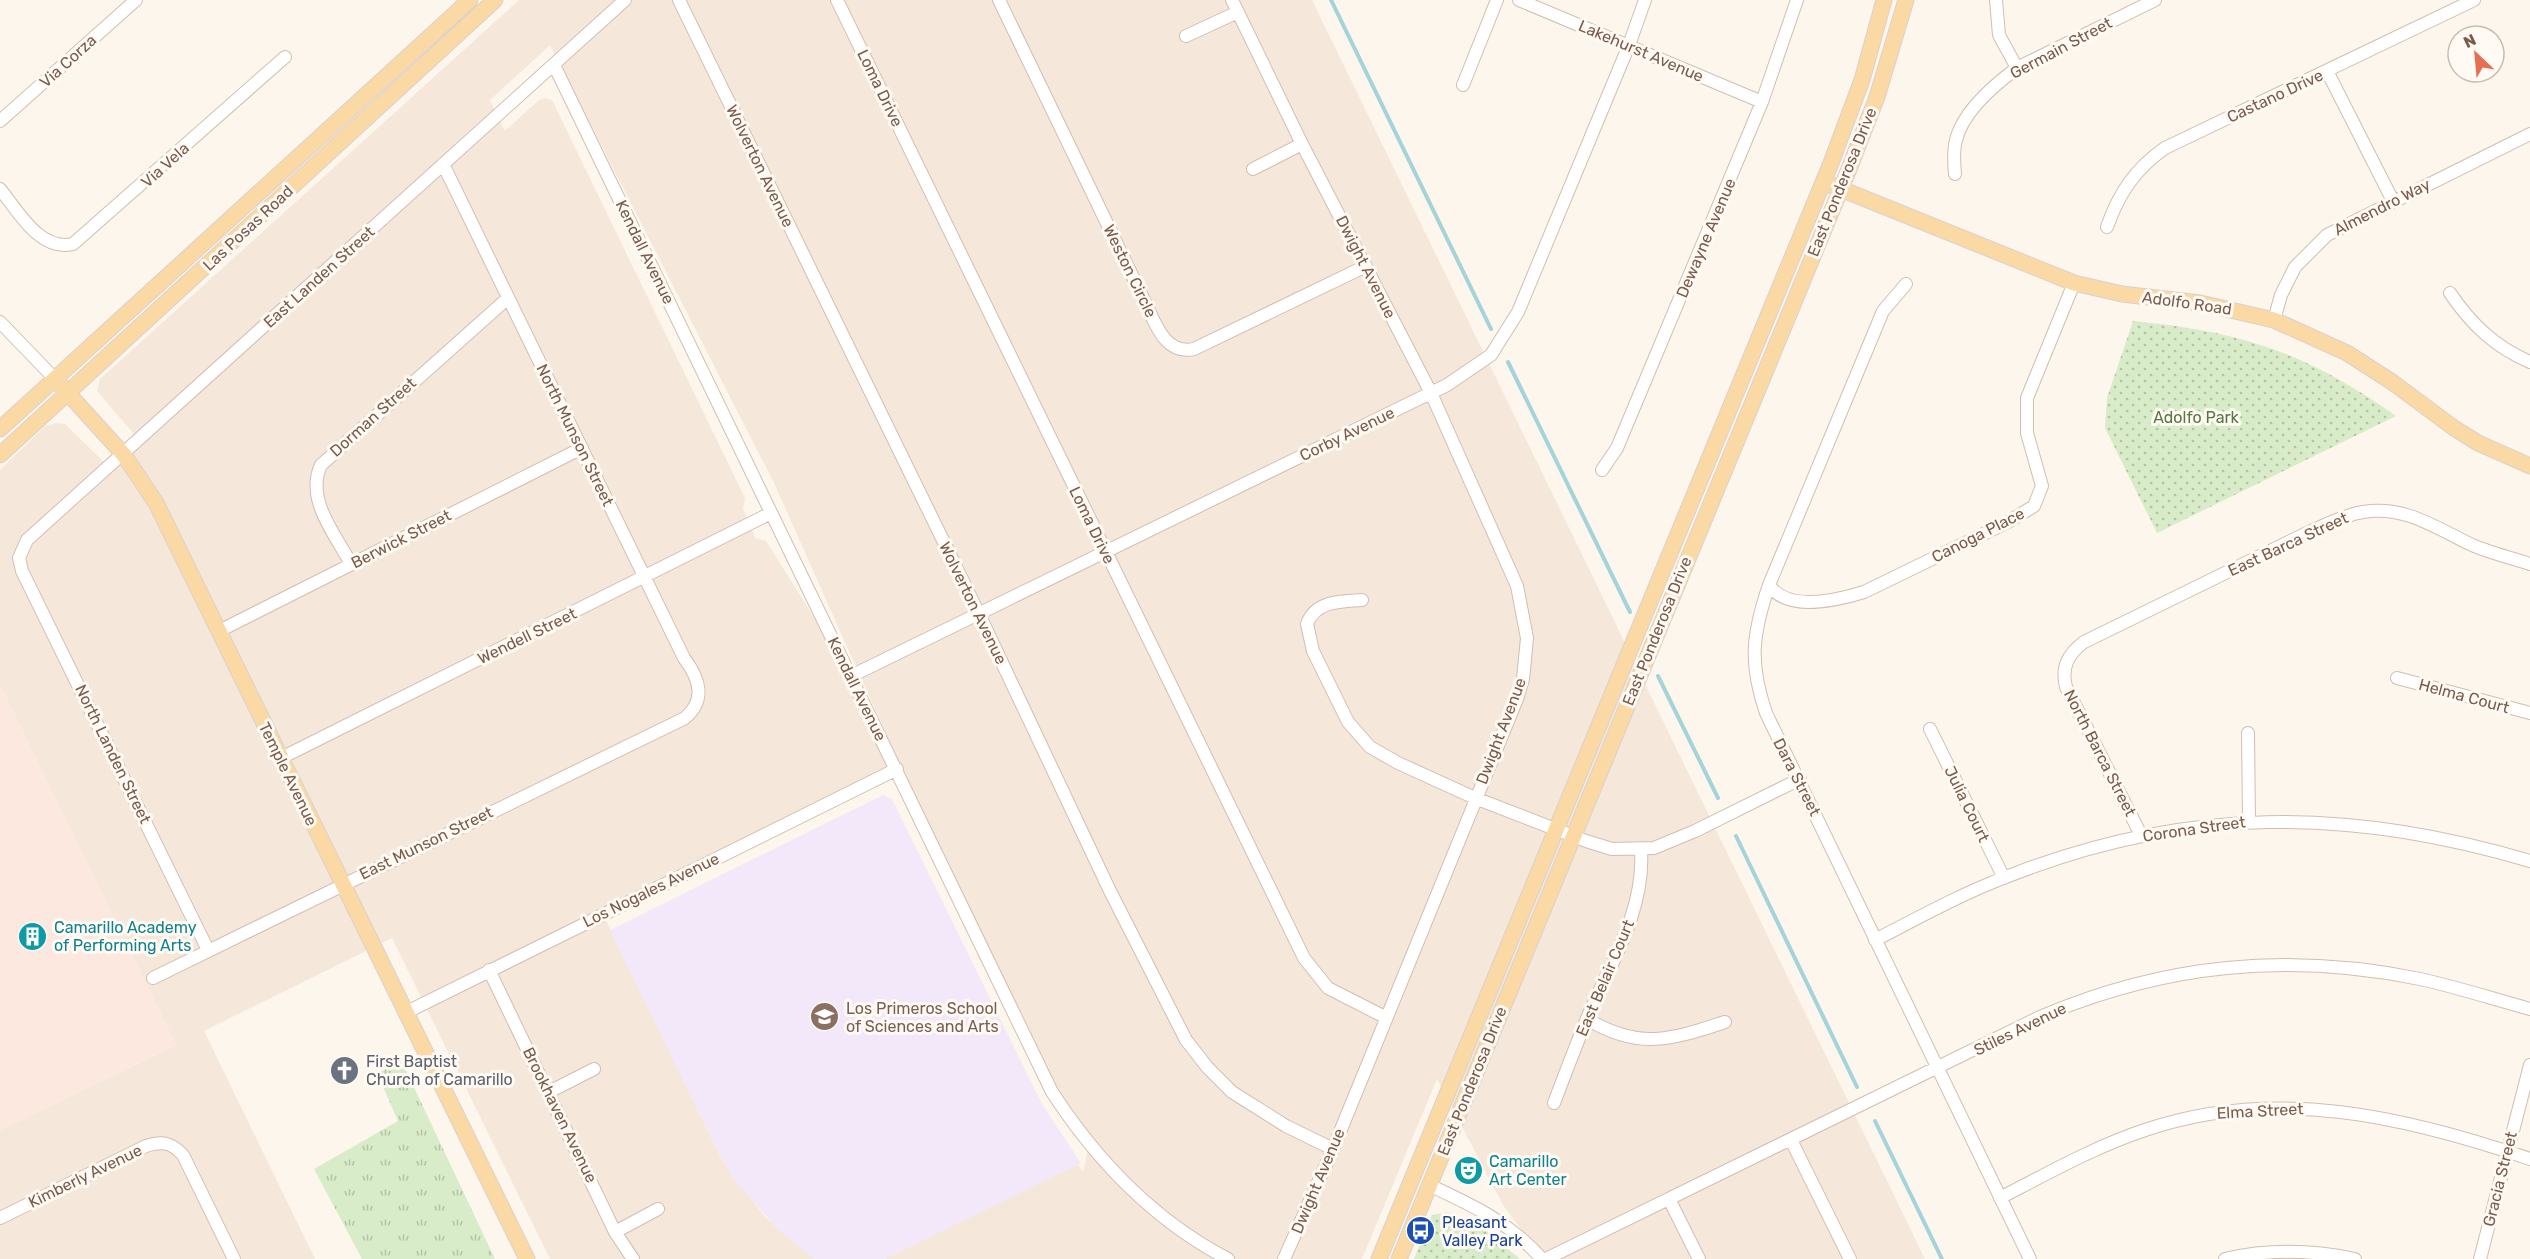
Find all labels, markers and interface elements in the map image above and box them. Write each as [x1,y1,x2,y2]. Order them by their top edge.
street label: Germain Street [2007,13,2115,83]
street label: Lakehurst Avenue [1576,16,1706,86]
north arrow [2446,24,2506,84]
text: N [2460,30,2479,52]
street label: Via Corza [36,31,100,91]
street label: Loma Drive [853,46,907,130]
street label: Castano Drive [2224,65,2326,127]
street label: Wolverton Avenue [722,102,798,230]
street label: East Ponderosa Drive [1803,105,1881,259]
street label: Via Vela [137,139,193,191]
street label: Almendro Way [2331,174,2434,239]
street label: Dewayne Avenue [1672,175,1740,301]
street label: Las Posas Road [199,181,297,275]
street label: Kendall Avenue [612,197,678,307]
street label: Dwight Avenue [1332,212,1400,322]
street label: East Landen Street [260,222,378,332]
street label: Weston Circle [1099,222,1161,320]
street label: Adolfo Road [2141,287,2233,319]
street label: North Munson Street [532,361,618,509]
street label: Dorman Street [326,373,420,461]
street label: Corby Avenue [1297,403,1398,465]
park label: Adolfo Park [2153,408,2240,427]
street label: Loma Drive [1065,483,1119,567]
street label: Canoga Place [1928,503,2028,566]
street label: Berwick Street [348,506,454,572]
street label: East Barca Street [2225,508,2351,580]
street label: Wolverton Avenue [935,539,1011,667]
street label: East Ponderosa Drive [1618,554,1696,708]
street label: Wendell Street [474,604,580,668]
street label: Kendall Avenue [824,634,890,744]
street label: Dwight Avenue [1472,675,1530,787]
street label: Helma Court [2417,675,2511,717]
street label: North Landen Street [71,681,155,827]
street label: North Barca Street [2060,686,2140,820]
street label: Temple Avenue [255,719,321,829]
street label: Dara Street [1769,735,1825,819]
street label: Julia Court [1940,763,1994,845]
street label: East Munson Street [356,802,496,884]
street label: Corona Street [2141,812,2247,846]
street label: Los Nogales Avenue [580,849,722,931]
street label: East Belair Court [1572,917,1638,1039]
place label: Camarillo Academy of Performing Arts [54,918,197,955]
building icon: Camarillo Academy of Performing Arts [17,920,49,952]
street label: Stiles Avenue [1971,998,2069,1060]
place label: Los Primeros School of Sciences and Arts [846,999,999,1036]
school or university icon: Los Primeros School of Sciences and Arts [809,1001,841,1033]
street label: East Ponderosa Drive [1433,1004,1511,1158]
street label: Brookhaven Avenue [519,1044,601,1186]
place label: First Baptist Church of Camarillo [366,1052,513,1089]
church icon: First Baptist Church of Camarillo [329,1054,361,1086]
street label: Elma Street [2216,1099,2304,1123]
street label: Dwight Avenue [1287,1125,1349,1237]
street label: Gracia Street [2479,1129,2521,1229]
street label: Kimberly Avenue [25,1140,145,1212]
place label: Camarillo Art Center [1489,1152,1566,1189]
theatre icon: Camarillo Art Center [1452,1154,1484,1186]
place label: Pleasant Valley Park [1442,1213,1523,1250]
bus stop icon: Pleasant Valley Park [1405,1215,1437,1247]

